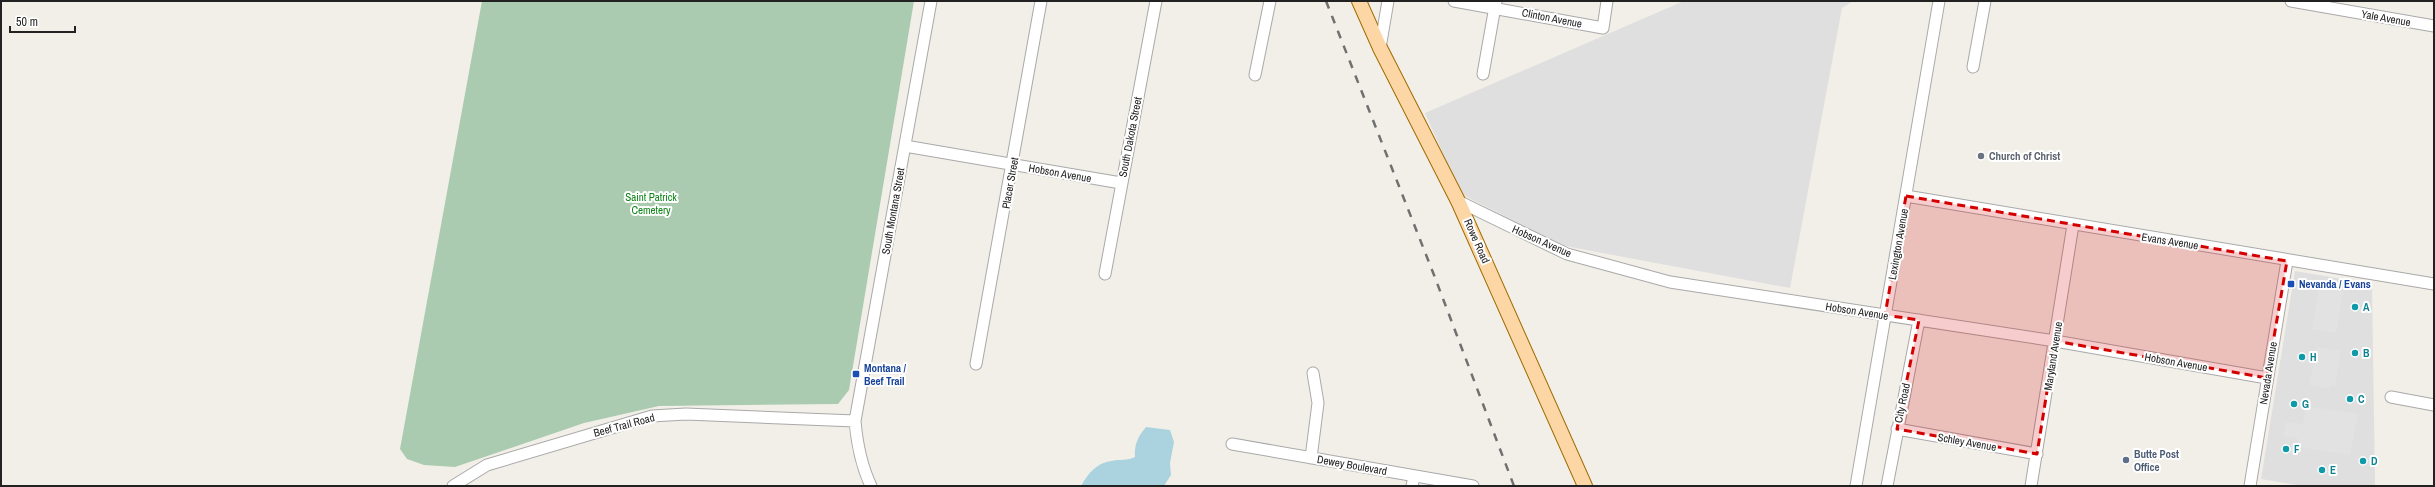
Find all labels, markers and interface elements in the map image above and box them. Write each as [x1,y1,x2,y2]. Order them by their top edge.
street label: Clinton Avenue [1521,5,1583,31]
street label: Yale Avenue [2360,7,2412,29]
scale bar [10,8,75,34]
text: 50 m [16,14,38,30]
street label: South Dakota Street [1115,95,1145,178]
place label: Church of Christ [1989,149,2060,163]
marker: Church of Christ [1976,151,1986,161]
street label: Placer Street [999,156,1022,210]
street label: Hobson Avenue [1027,161,1093,185]
street label: South Montana Street [878,166,908,255]
park label: Saint Patrick Cemetery [625,190,677,217]
street label: Lexington Avenue [1885,207,1911,281]
street label: Rowe Road [1461,217,1493,265]
street label: Hobson Avenue [1510,222,1574,260]
street label: Evans Avenue [2140,230,2200,252]
place label: Nevanda / Evans [2299,277,2371,291]
marker: Nevanda / Evans [2286,279,2296,289]
street label: Hobson Avenue [1825,299,1889,323]
place label: A [2363,300,2370,314]
marker: A [2350,302,2360,312]
street label: Maryland Avenue [2041,321,2065,391]
street label: Nevada Avenue [2256,341,2280,405]
place label: B [2363,346,2370,360]
marker: B [2350,348,2360,358]
street label: Hobson Avenue [2143,350,2209,374]
place label: H [2310,350,2317,364]
marker: H [2297,352,2307,362]
place label: Montana / Beef Trail [864,361,907,388]
marker: Montana / Beef Trail [851,369,861,379]
street label: City Road [1891,382,1913,424]
place label: C [2358,392,2365,406]
marker: C [2345,394,2355,404]
place label: G [2302,397,2309,411]
marker: G [2289,399,2299,409]
street label: Beef Trail Road [592,410,656,440]
street label: Schley Avenue [1936,430,1998,454]
place label: F [2294,442,2300,456]
marker: F [2281,444,2291,454]
place label: Butte Post Office [2134,447,2179,474]
street label: Dewey Boulevard [1316,452,1388,478]
place label: D [2371,454,2378,468]
marker: Butte Post Office [2121,455,2131,465]
marker: D [2358,456,2368,466]
place label: E [2330,463,2336,477]
marker: E [2317,465,2327,475]

